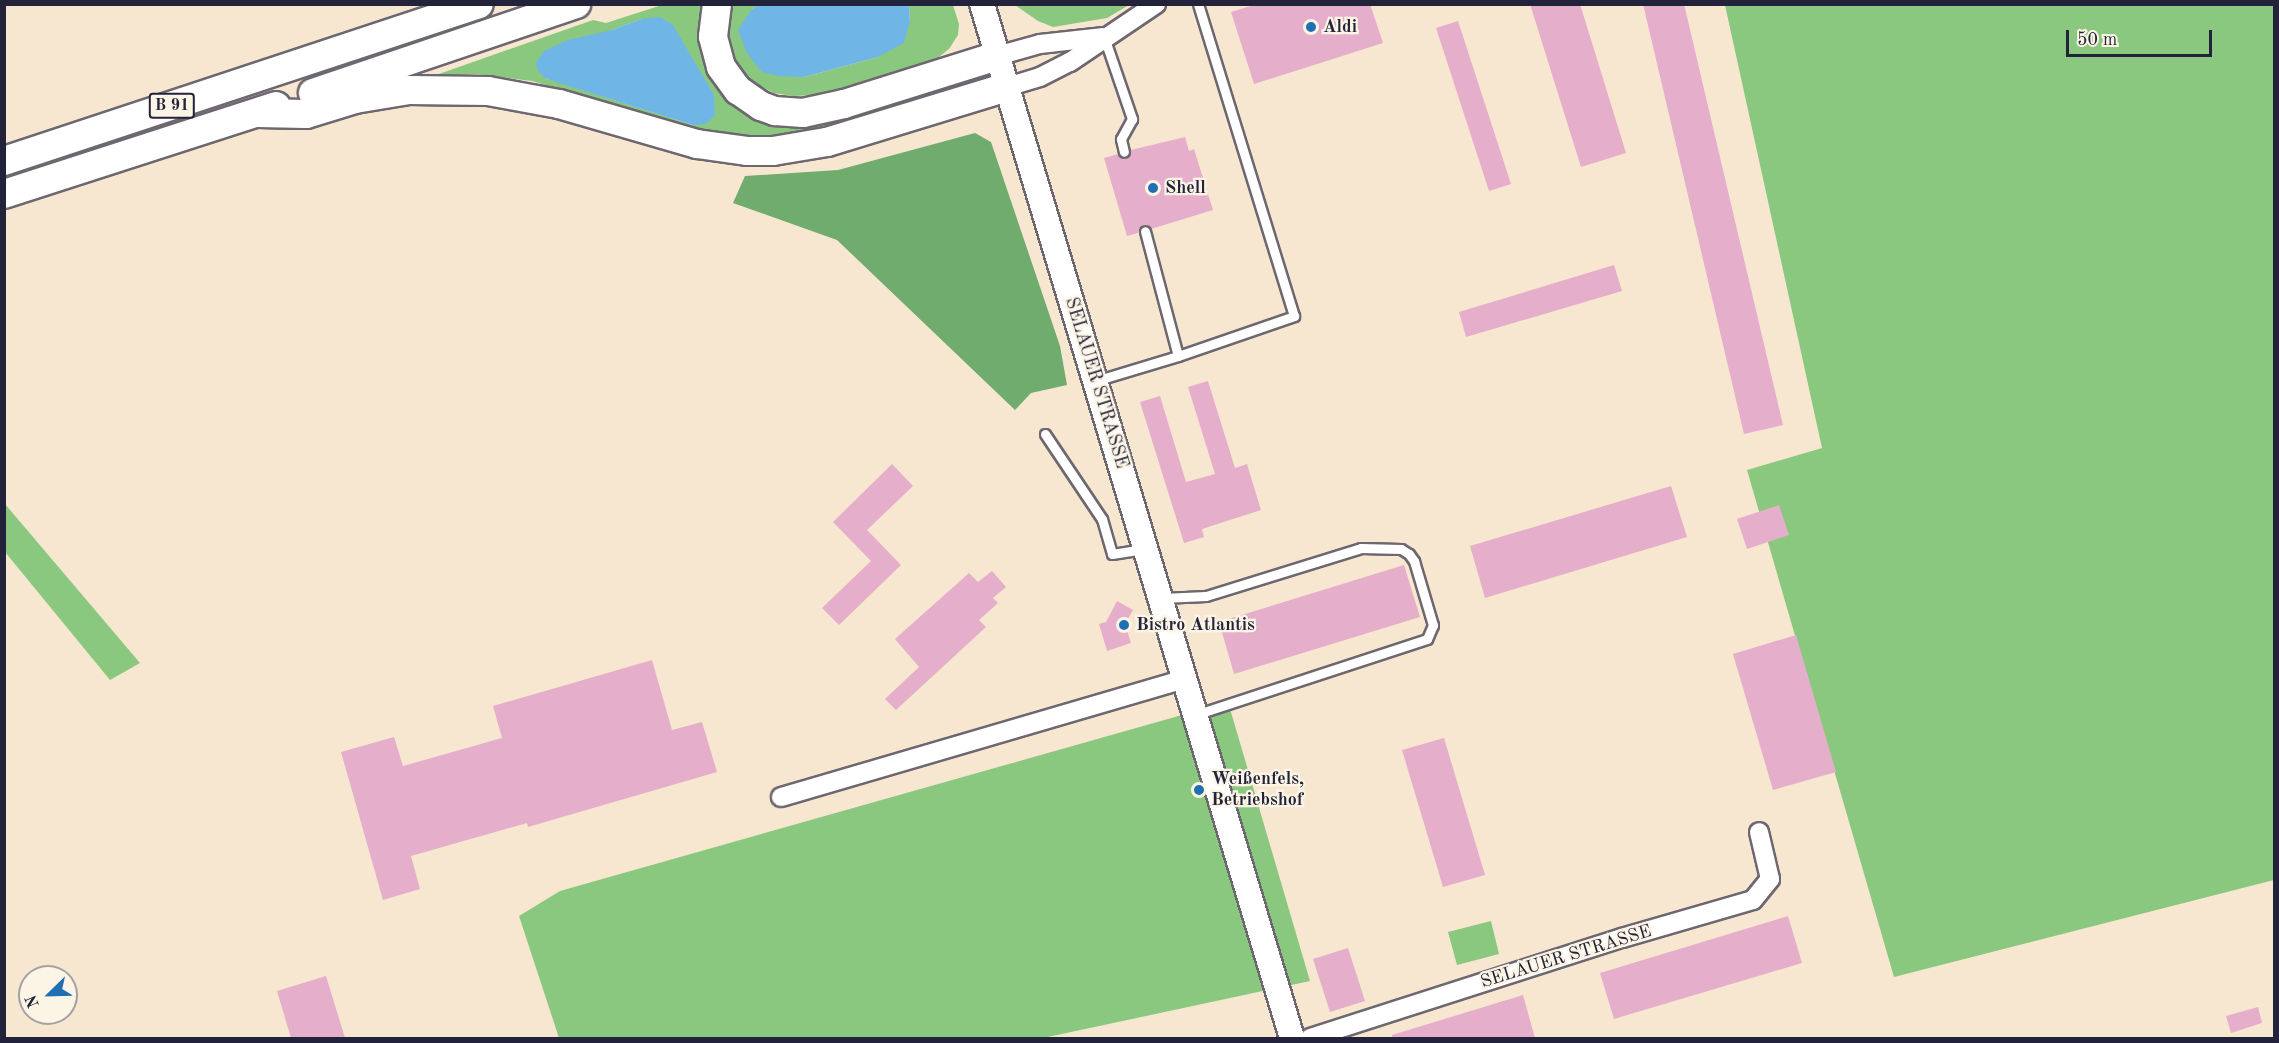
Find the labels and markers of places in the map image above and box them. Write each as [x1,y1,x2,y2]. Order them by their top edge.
place label: Aldi [1323,16,1357,38]
marker: Aldi [1304,20,1318,34]
place label: Shell [1165,177,1206,199]
marker: Shell [1146,181,1160,195]
place label: Bistro Atlantis [1136,614,1255,636]
marker: Bistro Atlantis [1117,618,1131,632]
place label: Weißenfels, Betriebshof [1211,769,1304,812]
marker: Weißenfels, Betriebshof [1192,783,1206,797]

